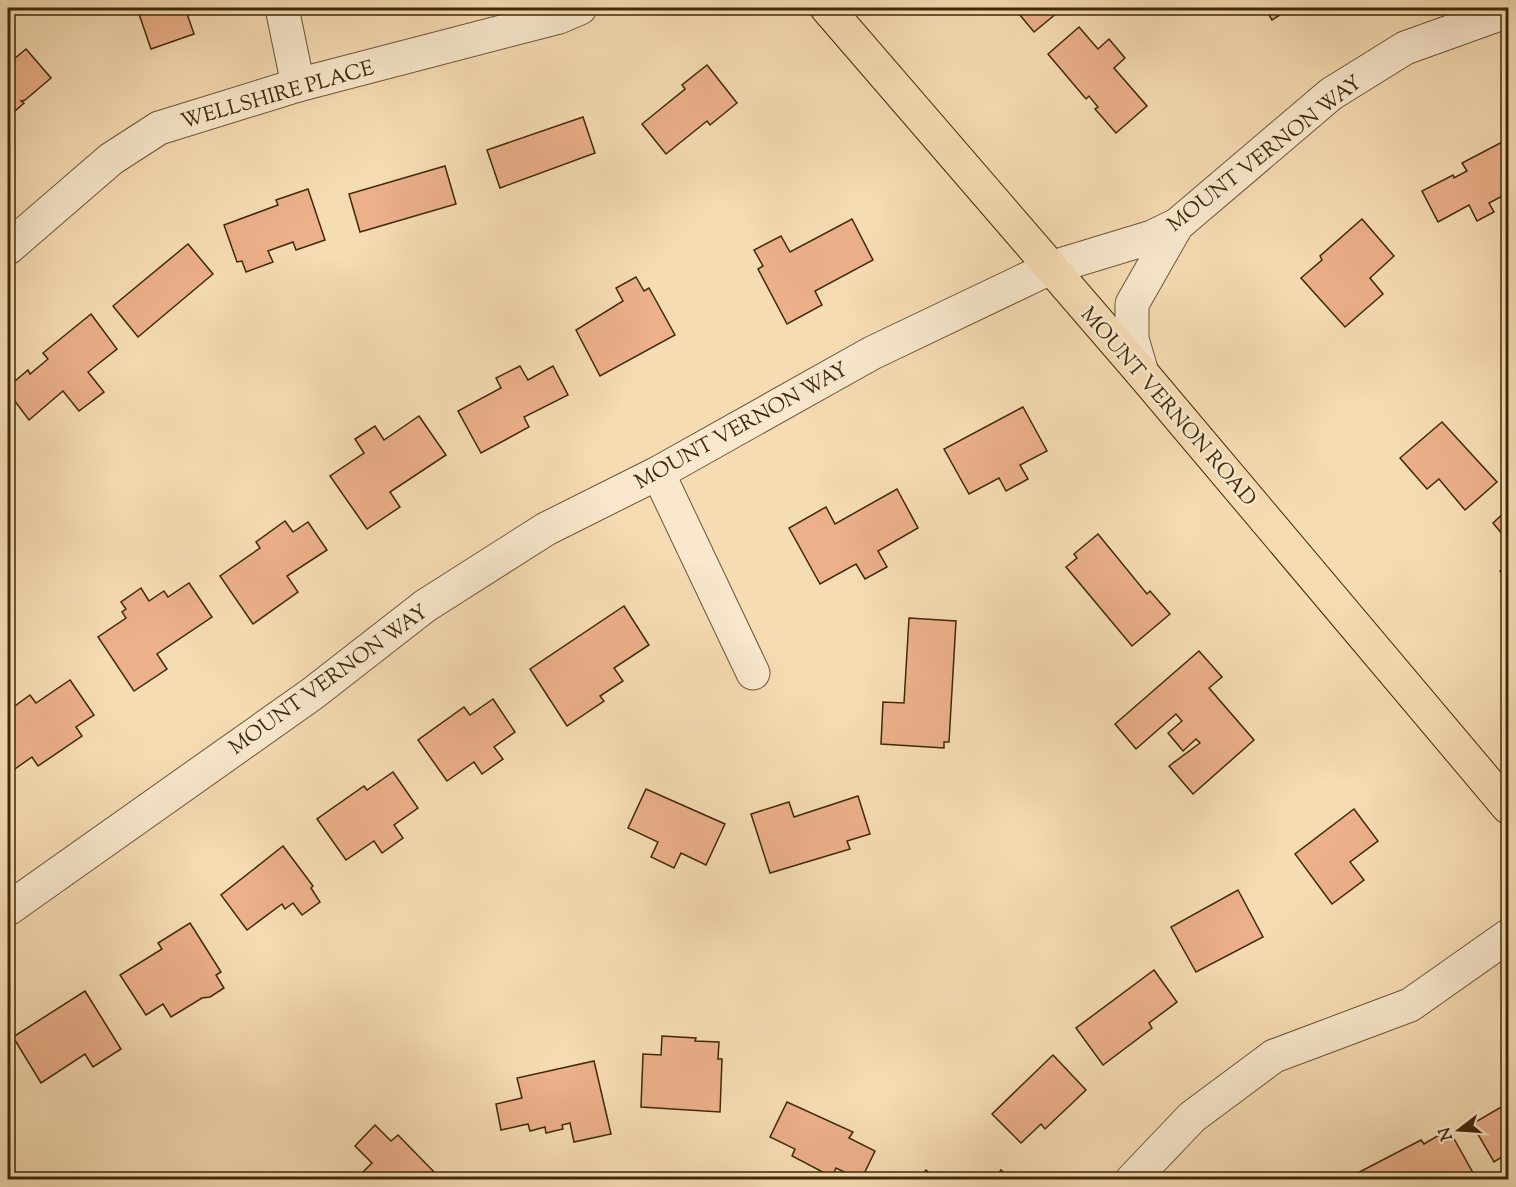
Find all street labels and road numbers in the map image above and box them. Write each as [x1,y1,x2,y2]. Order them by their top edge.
street label: WELLSHIRE PLACE [177,54,378,138]
street label: MOUNT VERNON WAY [1162,69,1369,240]
street label: MOUNT VERNON ROAD [1072,301,1263,514]
street label: MOUNT VERNON WAY [630,356,854,498]
street label: MOUNT VERNON WAY [223,598,435,763]

